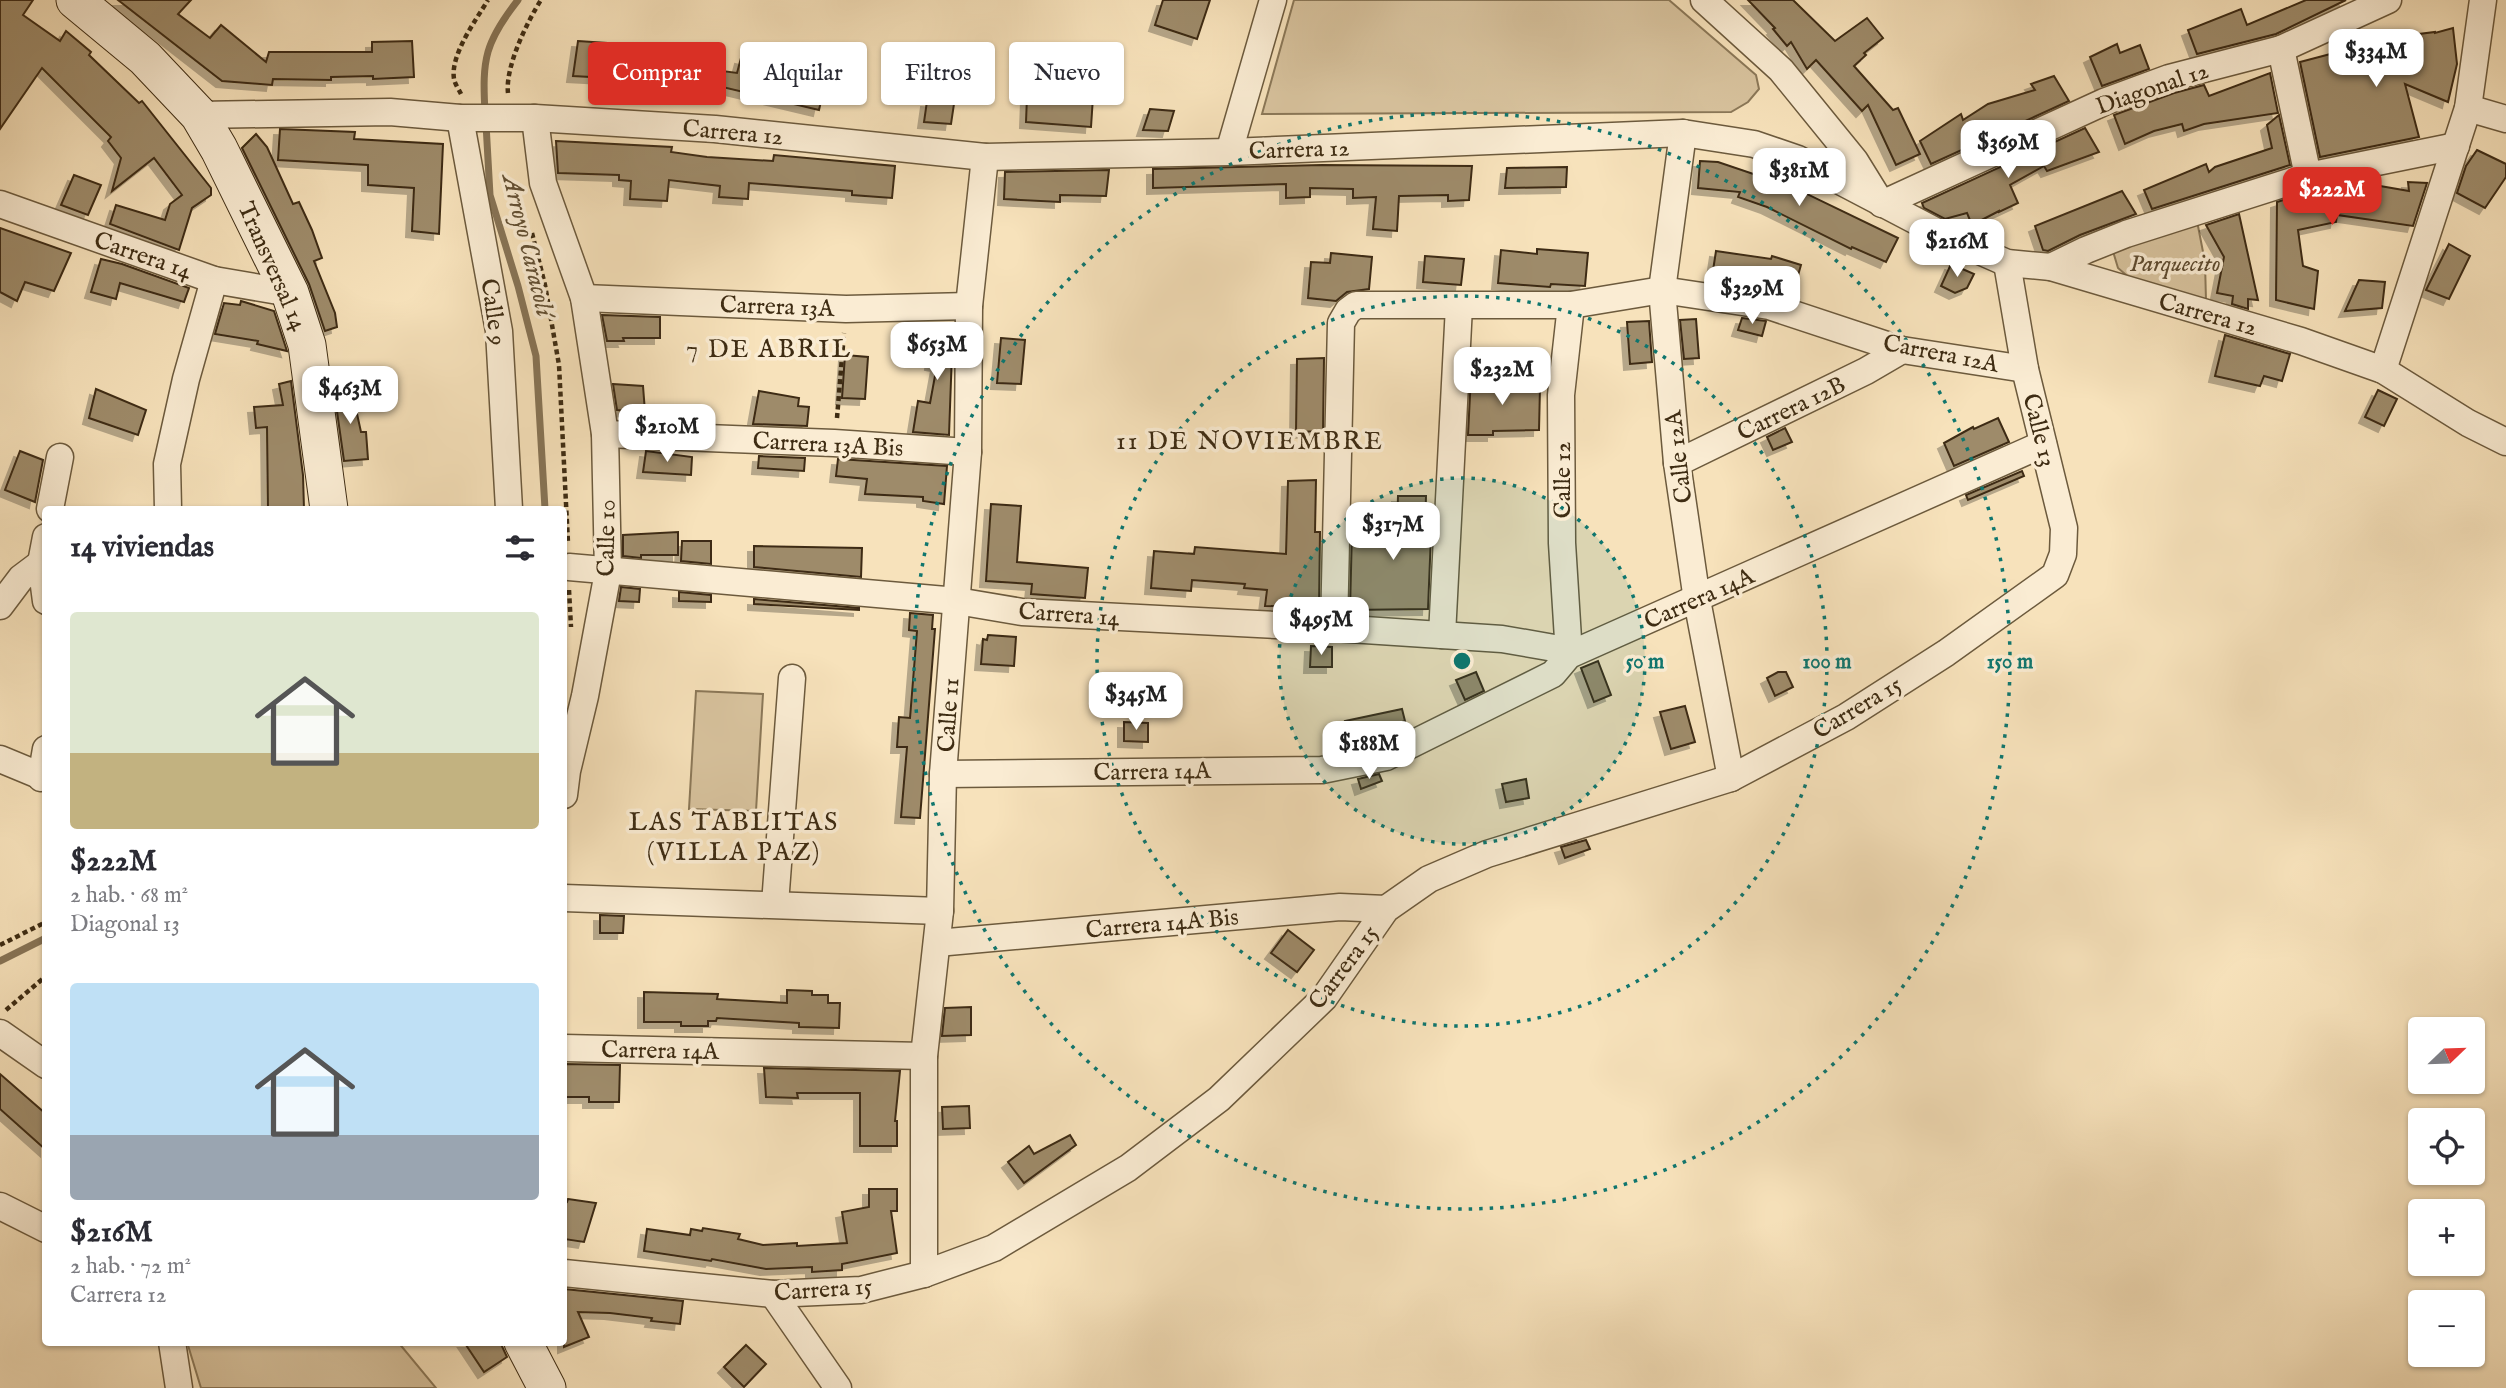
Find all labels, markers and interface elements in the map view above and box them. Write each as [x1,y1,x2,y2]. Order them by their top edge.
pin: $334M [2327,29,2425,89]
text: $334M [2345,37,2407,66]
chip: Comprar [588,42,726,105]
chip: Alquilar [740,42,867,105]
chip: Filtros [881,42,995,105]
chip: Nuevo [1009,42,1124,105]
street label: Diagonal 12 [2092,56,2213,123]
street label: Carrera 12 [681,114,784,153]
pin: $369M [1959,120,2057,180]
text: $369M [1977,128,2039,157]
street label: Carrera 12 [1248,133,1350,168]
pin: $381M [1750,148,1848,208]
text: $381M [1769,156,1829,185]
water label: Arroyo Caracolí [493,168,562,324]
pin: $222M [2283,168,2381,227]
text: $222M [2299,175,2365,204]
street label: Transversal 14 [229,197,314,336]
pin: $216M [1908,219,2006,279]
street label: Carrera 14 [90,225,196,288]
text: $216M [1925,227,1989,256]
park label: Parquecito [2129,249,2221,280]
pin: $329M [1703,266,1801,326]
text: $329M [1720,274,1784,303]
street label: Calle 9 [472,277,513,348]
street label: Carrera 12 [2155,287,2260,344]
street label: Carrera 13A [719,290,836,325]
pin: $653M [888,322,986,382]
street label: Carrera 12A [1880,328,2002,381]
text: $653M [907,330,968,359]
district label: 7 DE ABRIL [686,333,852,366]
pin: $232M [1453,348,1551,407]
text: $232M [1470,355,1534,384]
pin: $463M [301,366,399,426]
street label: Carrera 12B [1732,370,1851,449]
text: $463M [318,374,382,403]
street label: Calle 13 [2014,390,2063,470]
pin: $210M [618,405,716,464]
street label: Calle 12A [1658,408,1701,505]
text: $210M [635,412,699,441]
district label: 11 DE NOVIEMBRE [1116,425,1384,458]
street label: Carrera 13A Bis [752,426,904,465]
street label: Calle 12 [1548,441,1579,519]
street label: Calle 10 [591,499,624,577]
pin: $317M [1344,503,1442,562]
text: $317M [1362,510,1424,539]
text: 14 viviendas [70,529,214,567]
icon: filters [501,529,539,567]
street label: Carrera 14A [1640,561,1760,637]
street label: Carrera 14 [1017,597,1121,635]
pin: $495M [1272,598,1370,657]
text: $495M [1289,605,1353,634]
centre of rings [1450,649,1474,673]
text: 50 m [1626,649,1665,676]
text: 100 m [1802,649,1852,676]
text: 150 m [1987,649,2034,676]
icon: home [242,658,368,784]
street label: Carrera 15 [1808,670,1908,747]
pin: $345M [1087,672,1185,732]
street label: Calle 11 [931,677,968,753]
text: $345M [1105,680,1167,709]
pin: $188M [1320,722,1418,781]
text: $188M [1339,729,1399,758]
street label: Carrera 14A [1093,756,1212,789]
district label: LAS TABLITAS (VILLA PAZ) [629,806,839,869]
text: $222M [70,843,157,881]
text: 2 hab. · 68 m² [70,881,188,910]
street label: Carrera 14A Bis [1084,902,1240,947]
text: Diagonal 13 [70,910,180,939]
street label: Carrera 15 [1302,919,1386,1016]
north arrow [2408,1017,2485,1094]
map controls [2408,1017,2485,1367]
icon: home [242,1029,368,1155]
street label: Carrera 14A [601,1035,720,1068]
button: locate [2408,1108,2485,1185]
button: + [2408,1199,2485,1276]
text: $216M [70,1214,153,1252]
text: 2 hab. · 72 m² [70,1252,191,1281]
street label: Carrera 15 [773,1272,873,1309]
text: Carrera 12 [70,1281,167,1310]
button: − [2408,1290,2485,1367]

